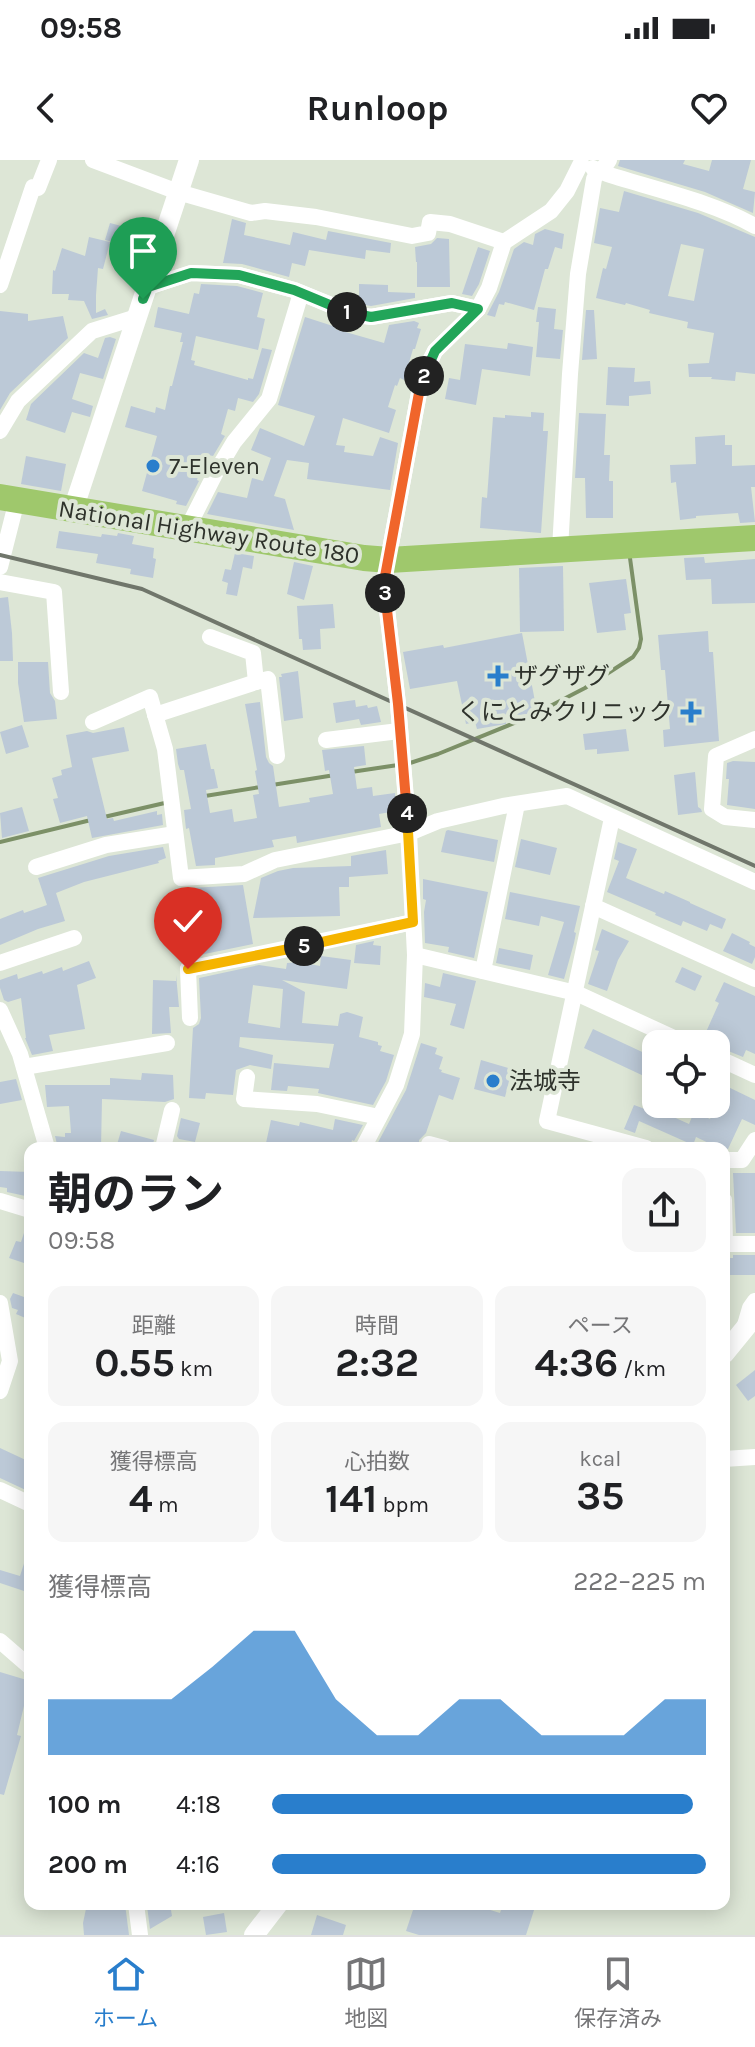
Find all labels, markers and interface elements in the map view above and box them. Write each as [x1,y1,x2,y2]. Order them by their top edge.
text: 09:58 [40,10,122,46]
icon: back [24,86,68,130]
icon: heart [687,86,731,130]
text: Runloop [307,87,448,129]
pin [109,217,177,299]
icon: arrive [121,229,165,273]
pin: 1 [327,292,367,332]
text: 1 [343,299,351,325]
pin: 2 [404,356,444,396]
text: 2 [417,363,431,389]
place label: 7-Eleven [169,452,260,480]
marker: 7-Eleven [144,457,162,475]
street label: National Highway Route 180 [57,494,361,570]
pin: 3 [365,573,405,613]
text: 3 [378,580,392,606]
place label: ザグザグ [514,662,610,690]
marker: ザグザグ [489,667,507,685]
place label: くにとみクリニック [457,698,673,726]
marker: くにとみクリニック [680,701,702,723]
pin: 4 [387,793,427,833]
text: 4 [400,800,414,826]
pin [154,887,222,969]
icon: check [166,899,210,943]
pin: 5 [284,926,324,966]
text: 5 [298,933,310,959]
map controls [642,1030,730,1118]
button: locate [642,1030,730,1118]
place label: 法城寺 [509,1067,581,1095]
marker: 法城寺 [484,1072,502,1090]
button: share [622,1168,706,1252]
text: 朝のラン [48,1169,224,1220]
text: 09:58 [48,1225,115,1256]
text: 距離 [132,1313,176,1339]
text: 時間 [355,1313,399,1339]
text: ペース [568,1313,633,1339]
text: 0.55 [94,1339,175,1386]
text: 2:32 [335,1339,419,1386]
text: 4:36 [535,1339,618,1386]
text: km [175,1356,213,1382]
text: /km [618,1356,666,1382]
text: kcal [579,1446,621,1472]
text: 獲得標高 [110,1449,198,1475]
text: 心拍数 [344,1449,410,1475]
text: 35 [576,1472,624,1519]
text: 4 [129,1475,153,1522]
text: 141 [325,1475,377,1522]
text: m [153,1492,178,1518]
text: bpm [377,1492,429,1518]
text: 222–225 m [573,1566,706,1597]
text: 獲得標高 [48,1572,152,1603]
text: 100 m [48,1789,121,1820]
text: 4:18 [176,1789,221,1820]
text: 200 m [48,1849,128,1880]
text: 4:16 [176,1849,220,1880]
tab: ホーム [93,1952,158,2032]
tab: 地図 [344,1952,388,2032]
tab: 保存済み [574,1952,662,2032]

